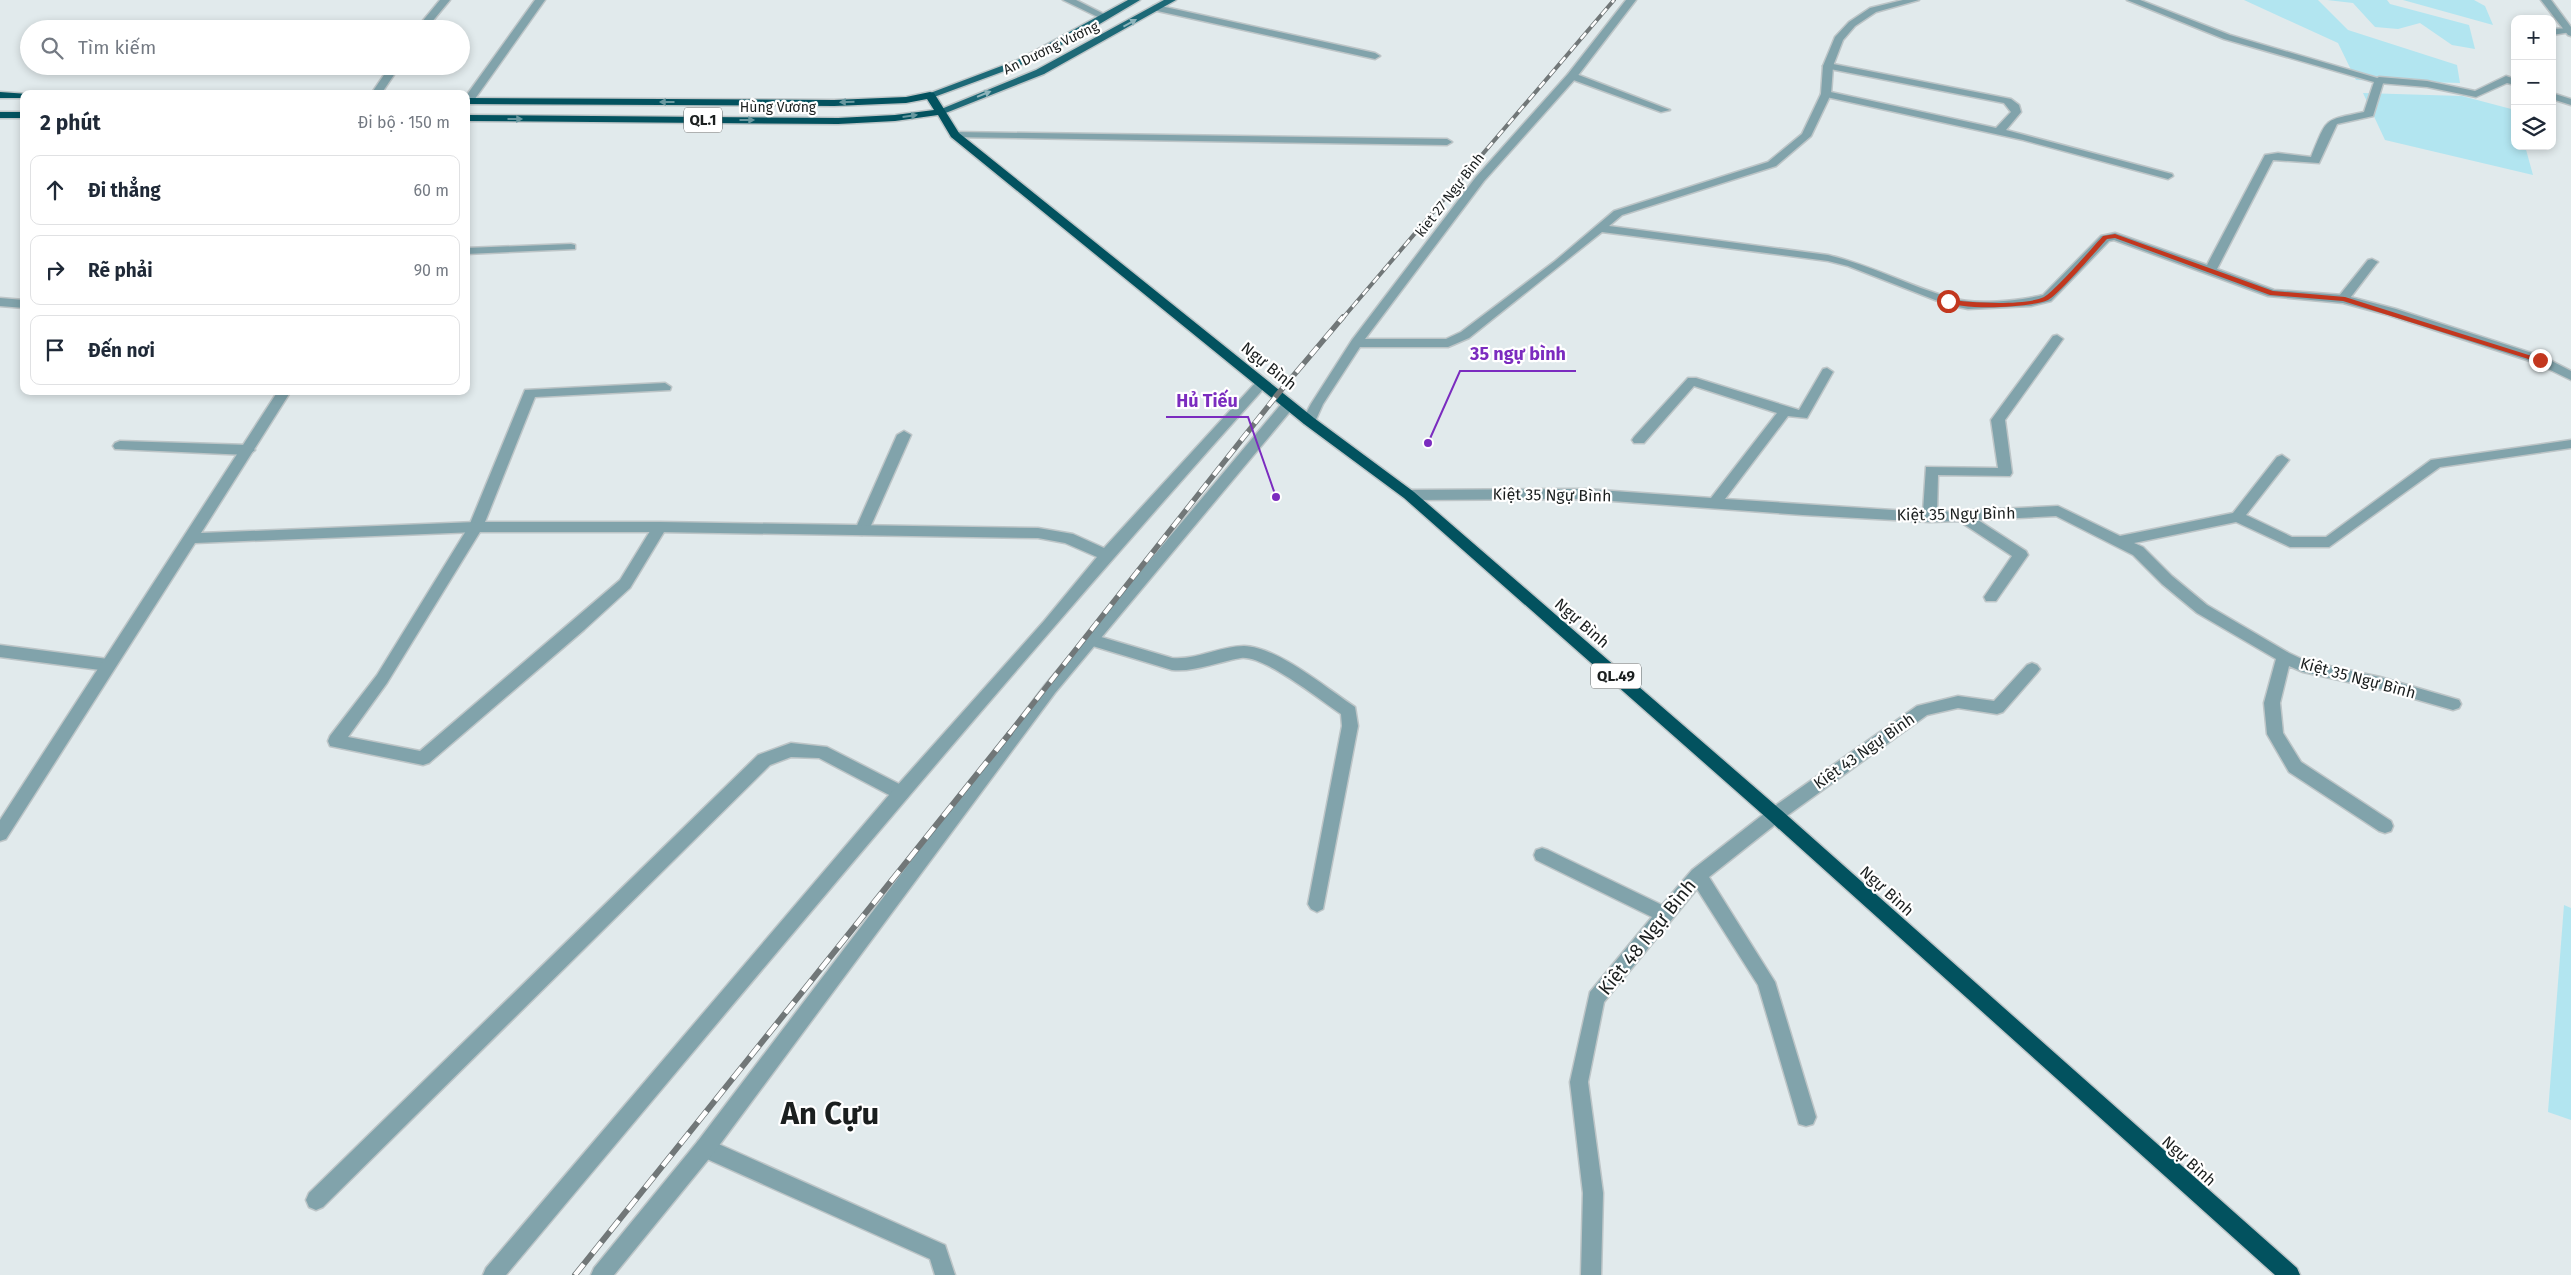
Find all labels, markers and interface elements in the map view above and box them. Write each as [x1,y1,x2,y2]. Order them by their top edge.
map controls [2511,15,2556,150]
button: + [2511,15,2556,60]
street label: An Dương Vương [1001,17,1102,78]
one-way arrow [1123,18,1136,27]
search box [20,20,470,75]
icon: search [38,34,66,62]
text: Tìm kiếm [78,36,156,59]
button: − [2511,60,2556,105]
one-way arrow [977,90,992,98]
one-way arrow [658,98,674,106]
street label: Hùng Vương [740,99,817,116]
one-way arrow [838,99,854,107]
button: layers [2511,105,2556,150]
road number: QL.1 [684,108,722,132]
text: 2 phút [40,110,101,136]
one-way arrow [902,112,918,120]
text: Đi bộ · 150 m [358,113,450,132]
one-way arrow [507,115,523,123]
one-way arrow [740,116,756,124]
street label: kiet 27 Ngự Bình [1412,150,1488,240]
icon: ahead [41,176,69,204]
text: Đi thẳng [88,179,161,202]
text: 60 m [414,181,449,200]
icon: right [41,256,69,284]
text: Rẽ phải [88,259,153,282]
text: 90 m [414,261,449,280]
route start [1937,290,1960,313]
icon: arrive [41,336,69,364]
street label: Ngự Bình [1237,338,1301,394]
callout: 35 ngự bình [1460,338,1576,371]
text: Đến nơi [88,339,155,362]
text: 35 ngự bình [1469,343,1566,365]
route end [2529,349,2552,372]
callout: Hủ Tiếu [1166,384,1248,417]
text: Hủ Tiếu [1176,389,1238,412]
street label: Kiệt 35 Ngự Bình [1492,484,1612,506]
street label: Kiệt 35 Ngự Bình [1896,503,2016,525]
street label: Ngự Bình [1551,594,1613,652]
street label: Kiệt 35 Ngự Bình [2298,653,2418,703]
road number: QL.49 [1591,664,1641,688]
street label: Kiệt 43 Ngự Bình [1810,709,1918,793]
street label: Ngự Bình [1856,862,1918,920]
street label: Kiệt 48 Ngự Bình [1593,874,1701,1000]
district label: An Cựu [780,1095,879,1132]
street label: Ngự Bình [2158,1132,2220,1190]

